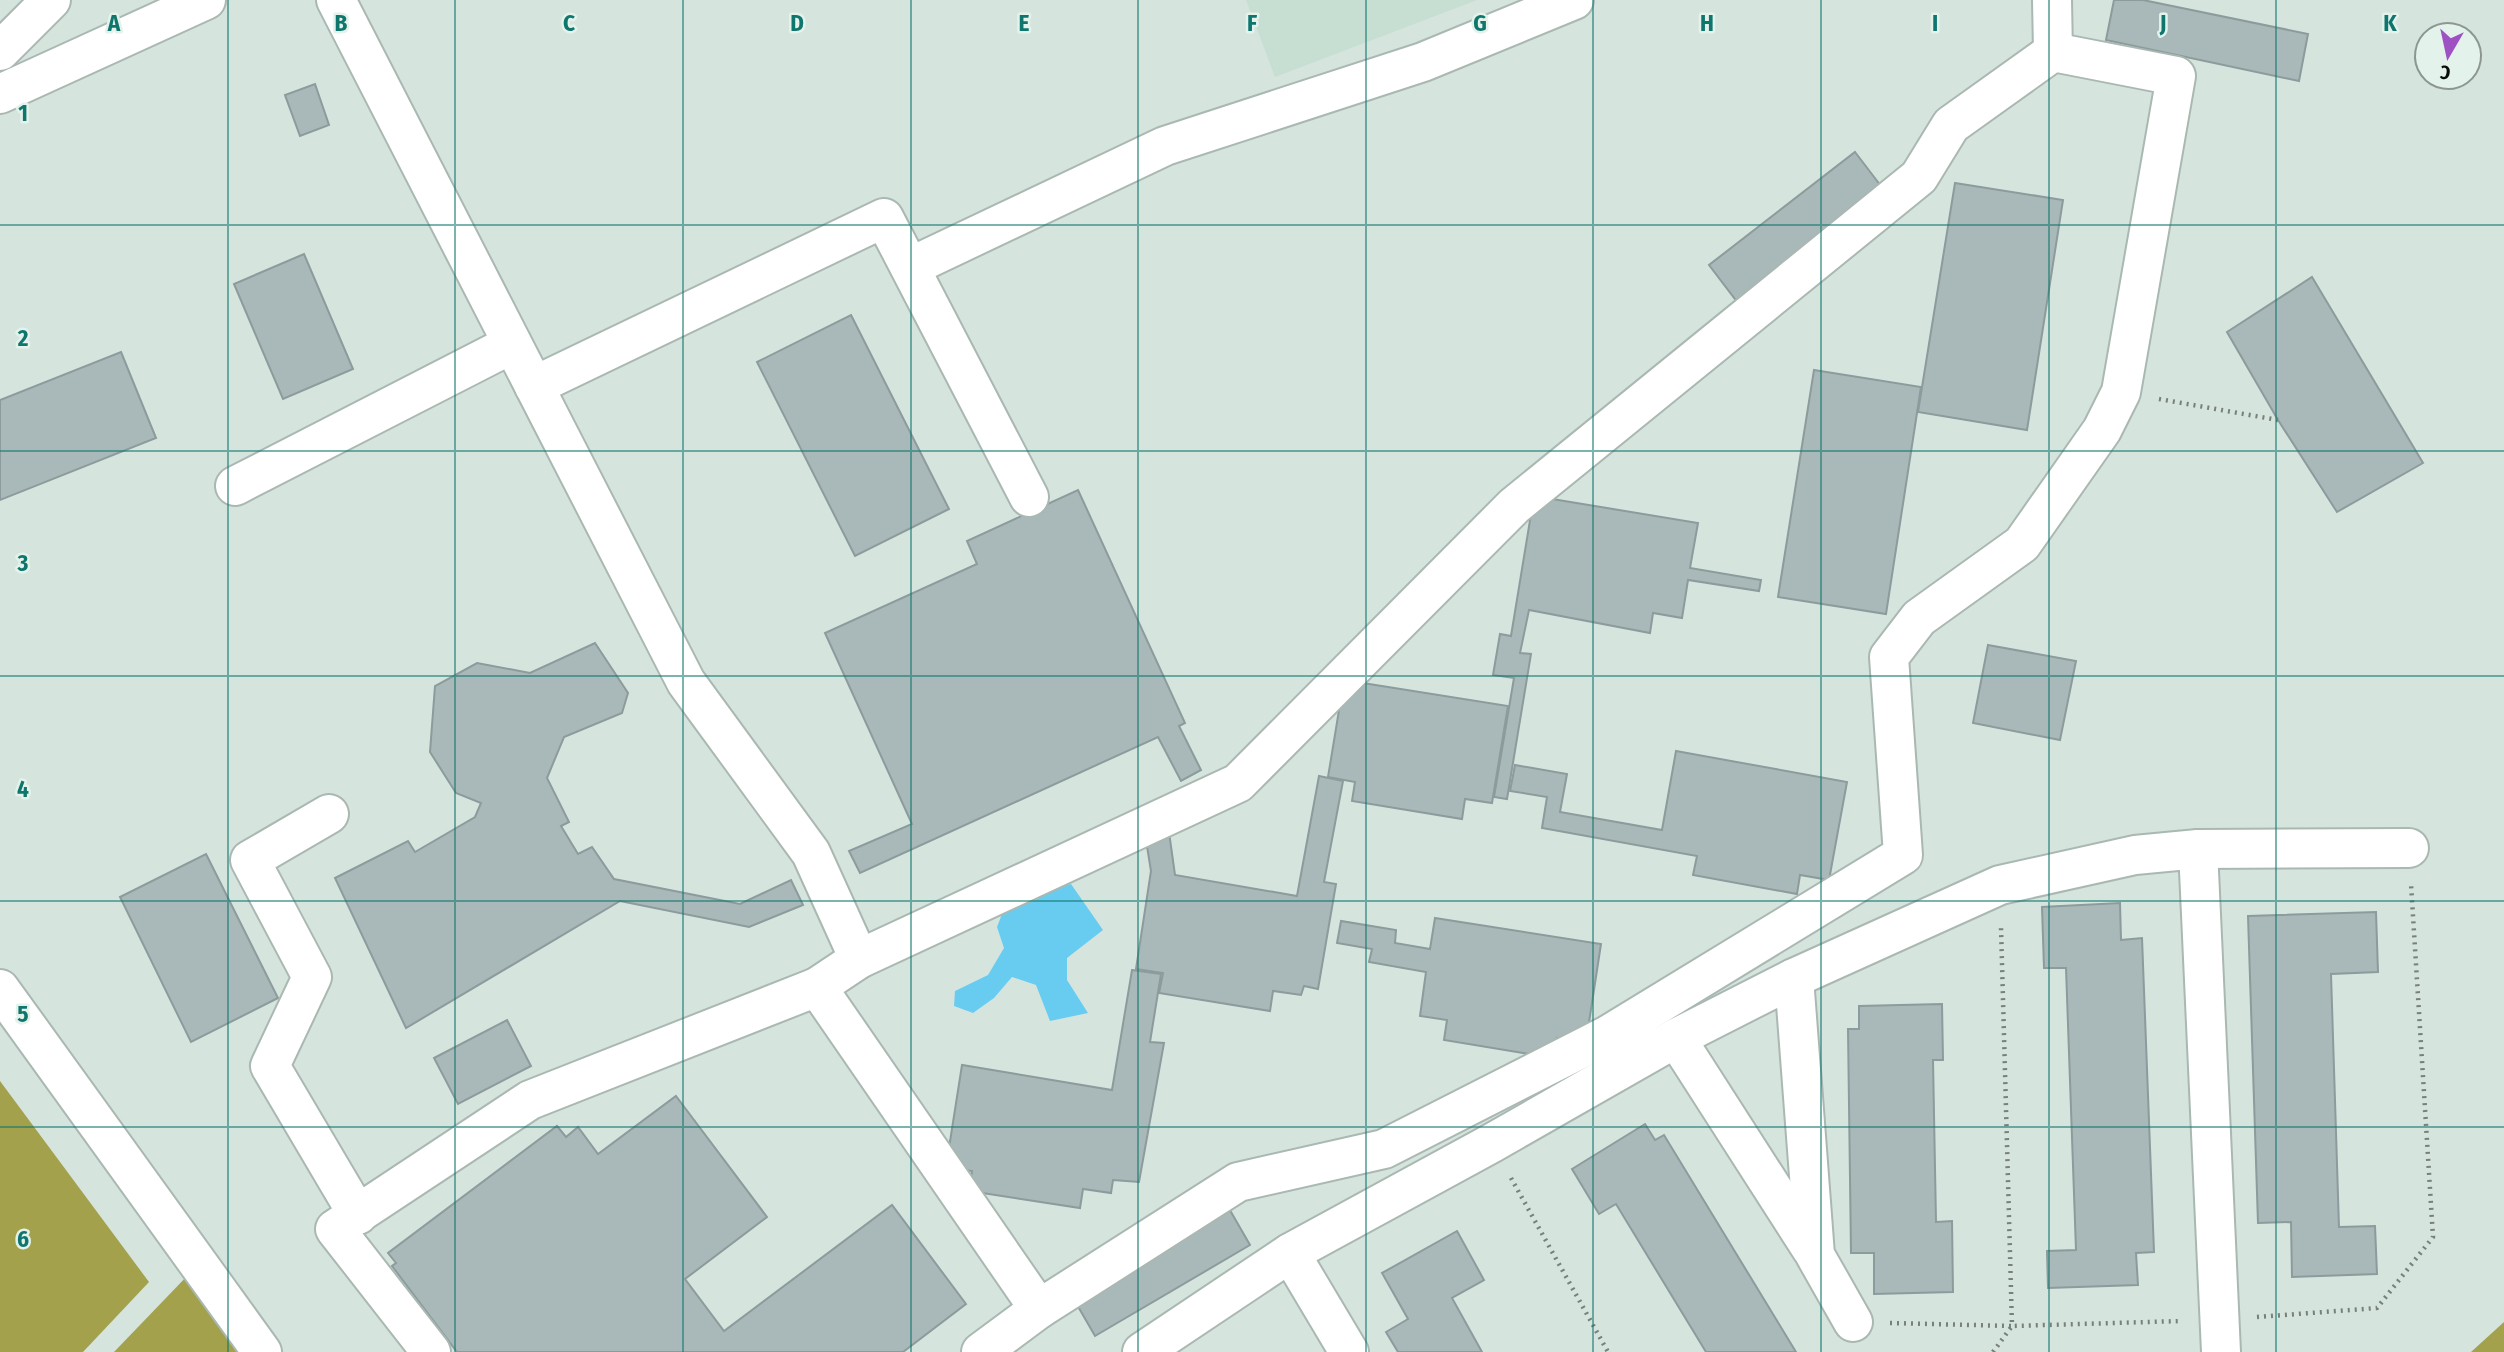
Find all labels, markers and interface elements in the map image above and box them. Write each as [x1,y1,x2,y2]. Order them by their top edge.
text: A [107,9,121,37]
text: B [335,9,348,37]
text: C [563,9,575,37]
text: D [790,9,804,37]
text: E [1019,9,1030,37]
text: F [1247,9,1257,37]
text: G [1473,9,1487,37]
text: H [1700,9,1714,37]
text: I [1932,9,1938,37]
text: J [2159,9,2166,37]
text: K [2383,9,2397,37]
north arrow [2413,21,2483,91]
text: С [2439,60,2452,84]
text: 1 [18,99,28,127]
text: 2 [17,324,29,352]
text: 3 [17,549,29,577]
text: 4 [17,775,29,803]
text: 5 [17,1000,29,1028]
text: 6 [17,1225,29,1253]

